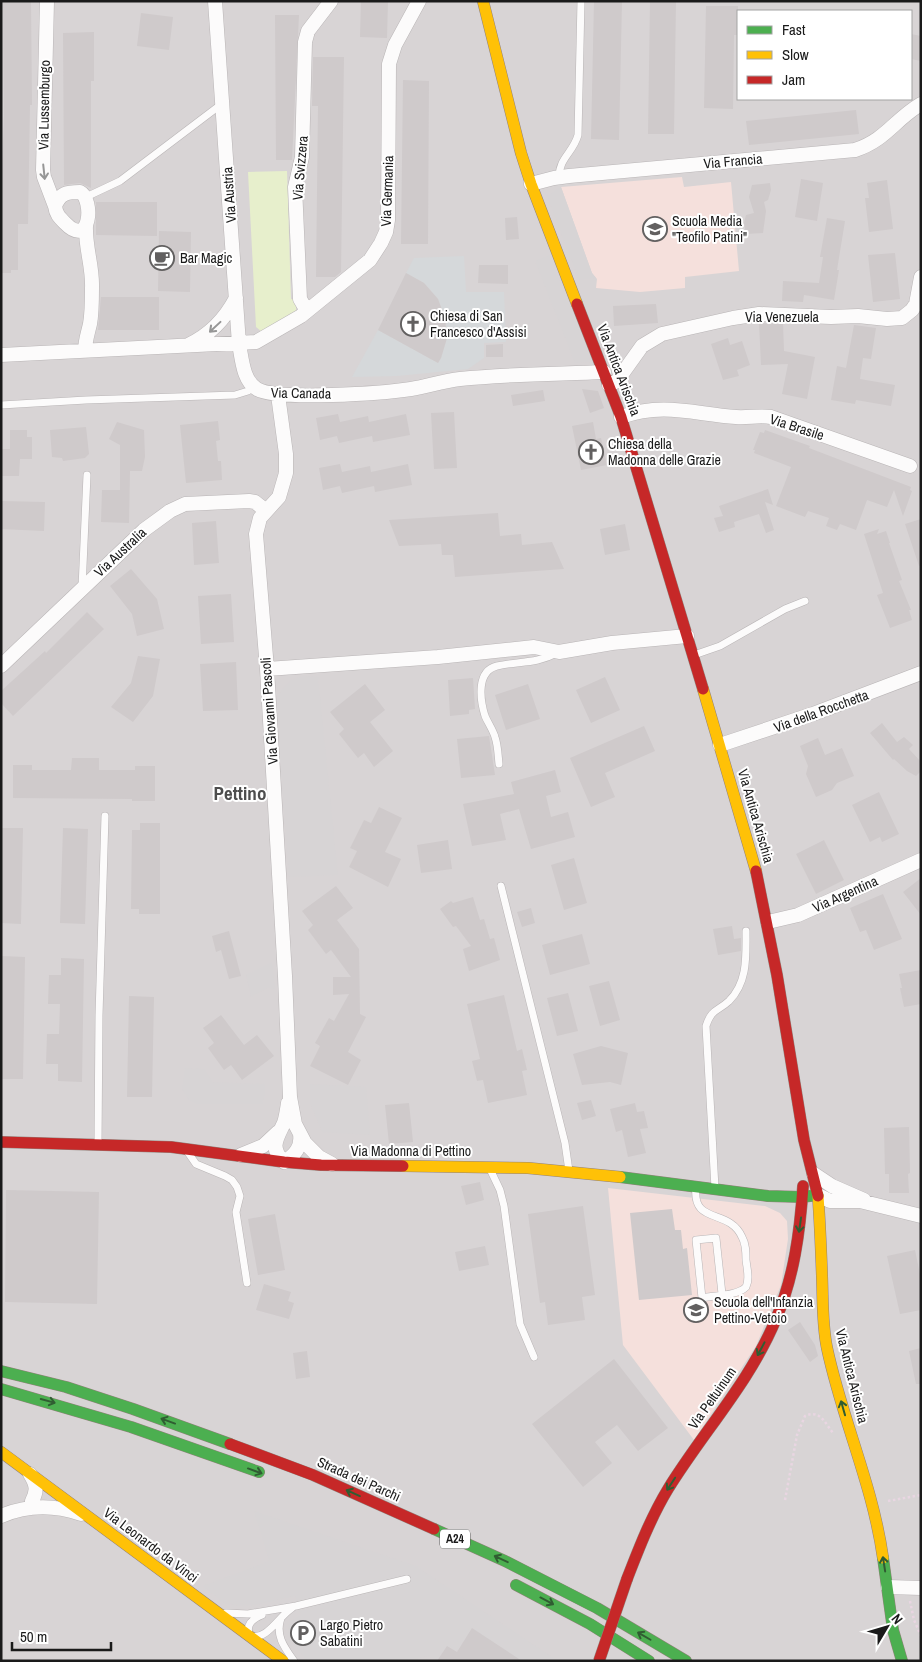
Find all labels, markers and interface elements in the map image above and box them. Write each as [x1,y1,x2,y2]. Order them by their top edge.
legend [737,10,912,100]
text: Fast [782,19,806,40]
text: Slow [782,44,809,65]
street label: Via Lussemburgo [34,60,54,150]
text: Jam [782,69,805,90]
street label: Via Svizzera [288,134,312,201]
street label: Via Francia [703,149,764,173]
street label: Via Germania [377,154,397,227]
one-way arrow [39,164,49,180]
street label: Via Austria [218,166,240,224]
place label: Scuola Media "Teofilo Patini" [672,212,747,246]
school or university icon: Scuola Media "Teofilo Patini" [642,216,668,242]
cafe icon: Bar Magic [149,245,175,271]
place label: Bar Magic [180,249,233,267]
place label: Chiesa di San Francesco d'Assisi [430,307,527,341]
street label: Via Venezuela [745,308,820,326]
church icon: Chiesa di San Francesco d'Assisi [400,311,426,337]
one-way arrow [208,321,221,333]
street label: Via Antica Arischia [593,322,645,419]
street label: Via Canada [271,383,332,403]
street label: Via Brasile [768,410,826,444]
place label: Chiesa della Madonna delle Grazie [608,435,721,469]
church icon: Chiesa della Madonna delle Grazie [578,439,604,465]
street label: Via Australia [90,523,150,581]
street label: Via Giovanni Pascoli [256,657,282,765]
street label: Via della Rocchetta [771,685,871,736]
street label: Via Antica Arischia [734,767,778,866]
district label: Pettino [214,780,266,806]
street label: Via Argentina [810,871,881,916]
street label: Via Madonna di Pettino [351,1142,471,1160]
one-way arrow [794,1217,804,1233]
place label: Scuola dell'Infanzia Pettino-Vetoio [714,1293,814,1327]
school or university icon: Scuola dell'Infanzia Pettino-Vetoio [683,1297,709,1323]
street label: Via Antica Arischia [832,1327,873,1426]
one-way arrow [756,1341,766,1356]
street label: Via Peltuinum [684,1363,740,1433]
one-way arrow [40,1397,56,1407]
one-way arrow [837,1400,847,1416]
one-way arrow [161,1416,176,1425]
street label: Strada dei Parchi [315,1453,403,1505]
one-way arrow [247,1467,263,1476]
one-way arrow [666,1477,676,1491]
one-way arrow [346,1487,361,1497]
street label: Via Leonardo da Vinci [100,1504,202,1586]
road number: A24 [440,1530,470,1548]
one-way arrow [494,1554,509,1564]
one-way arrow [879,1557,889,1573]
one-way arrow [539,1597,554,1606]
north arrow [862,1602,912,1652]
text: N [888,1610,907,1628]
place label: Largo Pietro Sabatini [320,1616,383,1650]
scale bar [12,1620,111,1652]
parking icon: Largo Pietro Sabatini [290,1620,316,1646]
text: 50 m [20,1626,47,1647]
one-way arrow [637,1631,652,1641]

